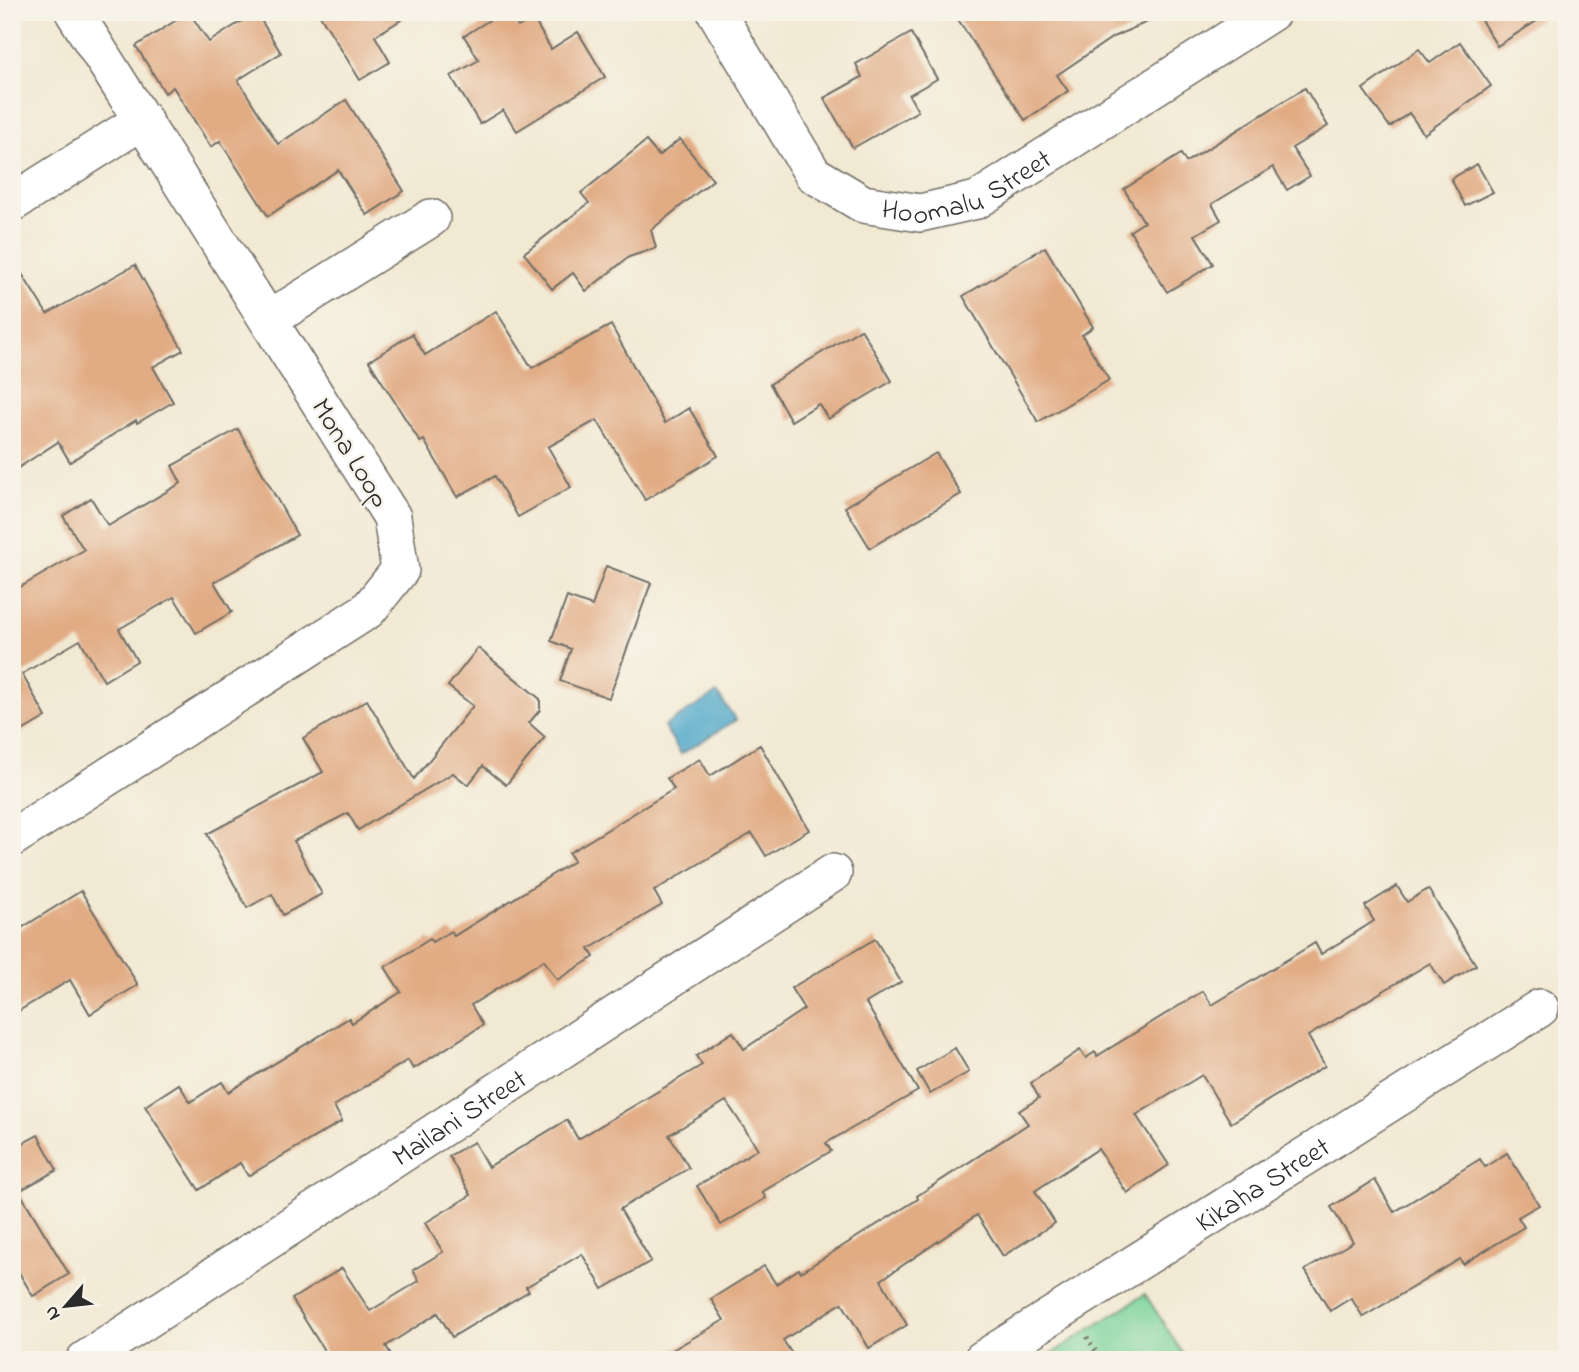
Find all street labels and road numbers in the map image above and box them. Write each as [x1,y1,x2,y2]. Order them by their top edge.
street label: Hoomalu Street [879,141,1061,238]
street label: Mona Loop [299,391,399,517]
street label: Mailani Street [385,1061,536,1179]
street label: Kikaha Street [1189,1128,1339,1244]

